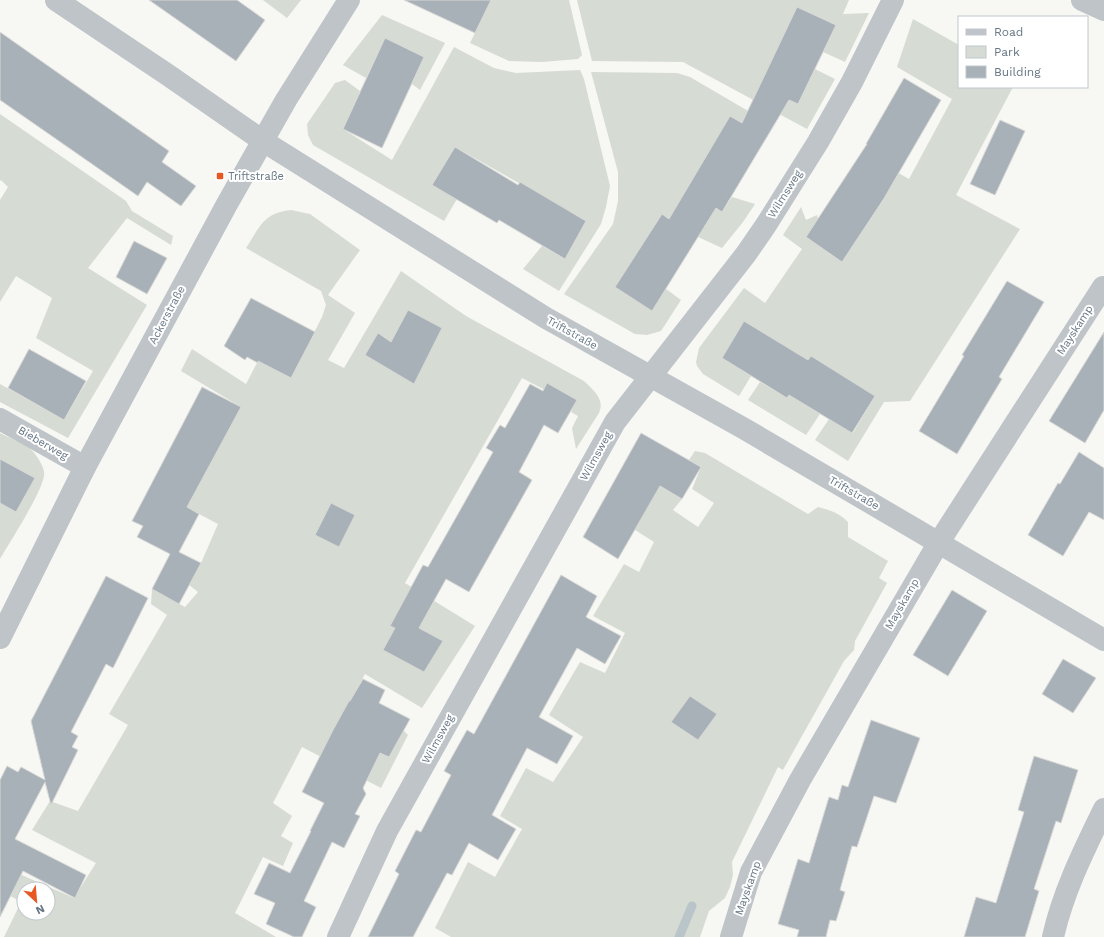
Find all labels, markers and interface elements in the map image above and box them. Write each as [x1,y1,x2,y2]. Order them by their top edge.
legend [958,16,1088,88]
text: Road [994,25,1023,39]
text: Park [994,45,1020,59]
text: Building [994,65,1041,79]
street label: Wilmsweg [765,168,805,220]
place label: Triftstraße [228,170,284,183]
marker: Triftstraße [215,171,225,181]
street label: Ackerstraße [146,284,188,346]
street label: Mayskamp [1054,303,1096,357]
street label: Triftstraße [544,314,600,352]
street label: Bieberweg [16,424,70,463]
street label: Wilmsweg [577,429,615,483]
street label: Triftstraße [827,473,881,513]
street label: Mayskamp [882,576,922,632]
street label: Wilmsweg [419,712,457,766]
street label: Mayskamp [732,859,764,917]
north arrow [16,881,56,921]
text: N [34,902,47,917]

